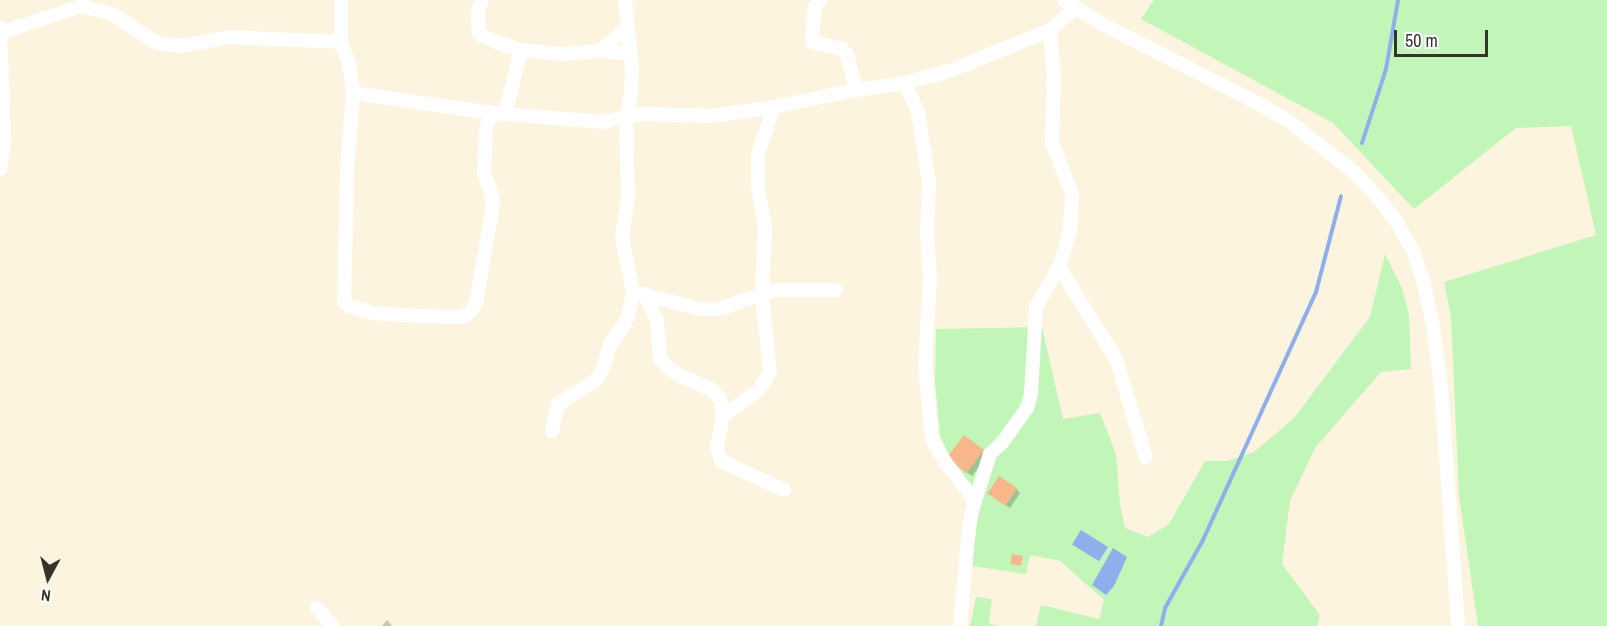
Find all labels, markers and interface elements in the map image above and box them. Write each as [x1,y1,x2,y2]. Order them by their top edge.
scale bar [1397,18,1492,56]
text: 50 m [1405,28,1438,53]
north arrow [18,548,78,608]
text: N [40,584,52,607]

